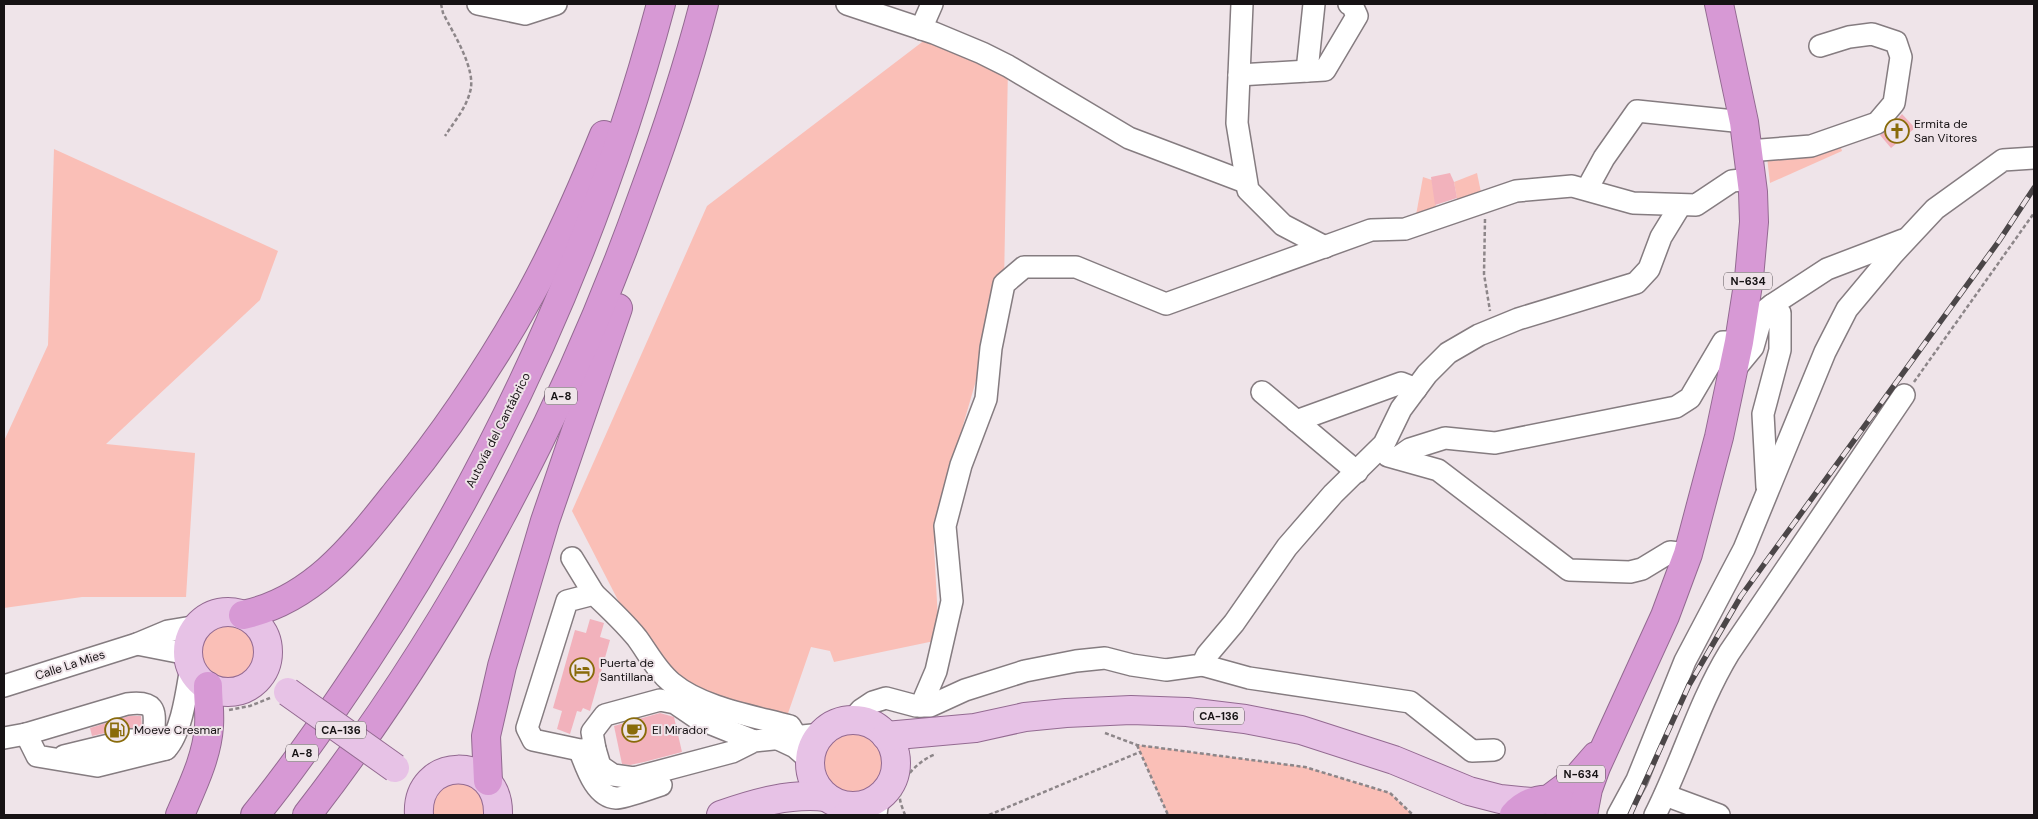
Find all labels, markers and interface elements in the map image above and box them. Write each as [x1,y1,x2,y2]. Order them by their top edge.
place label: Ermita de San Vitores [1914,116,1977,146]
church icon: Ermita de San Vitores [1884,118,1910,144]
road number: N-634 [1724,272,1772,290]
street label: Autovía del Cantábrico [462,370,534,490]
road number: A-8 [545,388,577,404]
street label: Calle La Mies [33,646,107,684]
place label: Puerta de Santillana [600,655,654,685]
hotel icon: Puerta de Santillana [569,657,595,683]
road number: CA-136 [1194,708,1244,724]
fuel station icon: Moeve Cresmar [104,717,130,743]
cafe icon: El Mirador [621,717,647,743]
place label: Moeve Cresmar [134,722,222,738]
road number: CA-136 [316,722,366,738]
place label: El Mirador [652,722,708,738]
road number: A-8 [286,744,318,761]
road number: N-634 [1557,766,1605,782]

